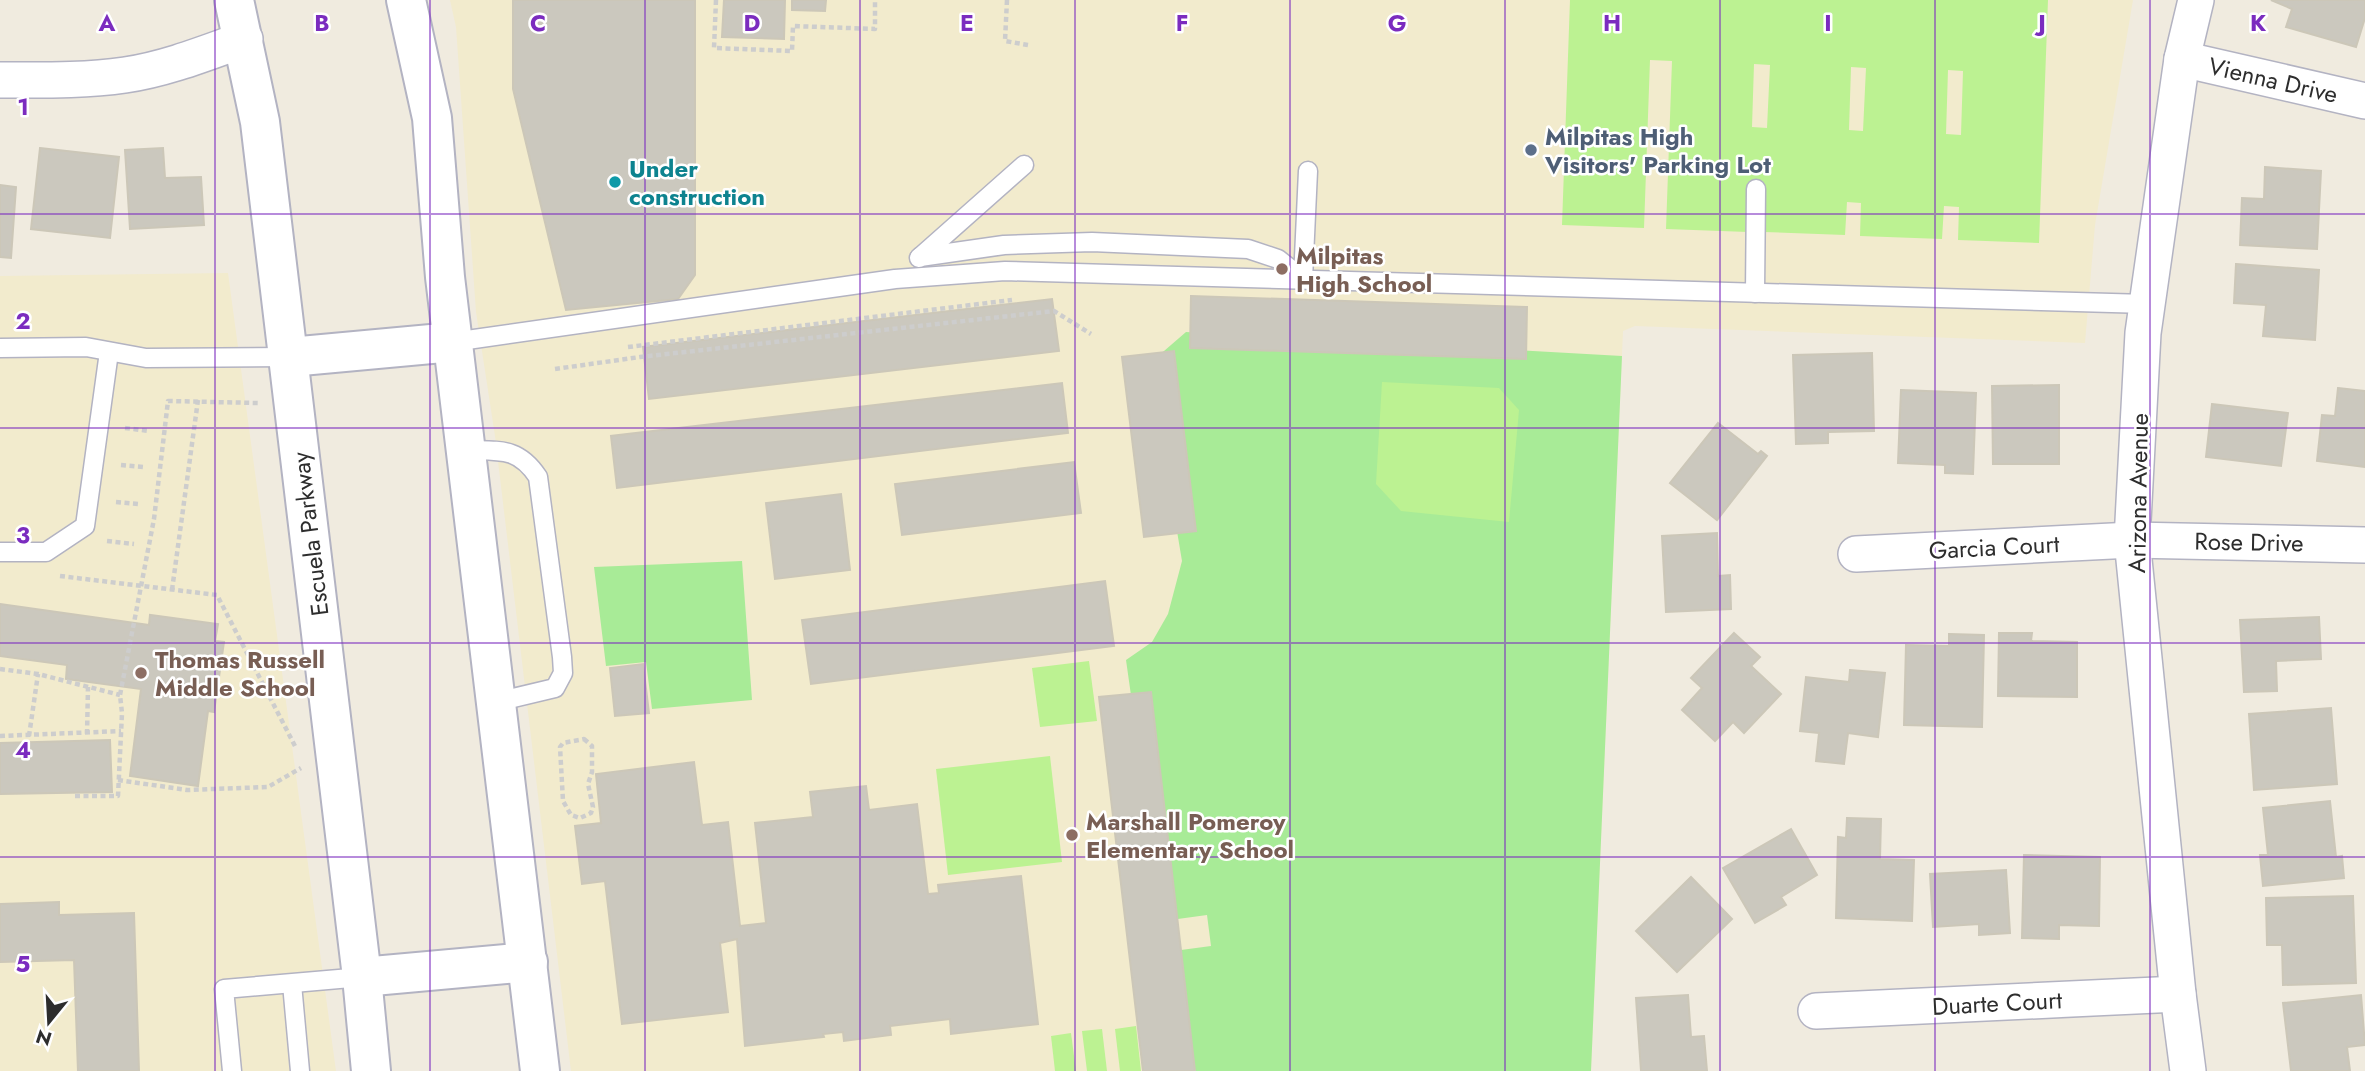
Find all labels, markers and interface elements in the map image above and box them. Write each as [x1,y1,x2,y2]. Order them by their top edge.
text: A [98,6,116,40]
text: B [314,6,330,40]
text: C [530,6,546,40]
text: D [744,6,761,40]
text: E [960,6,974,40]
text: F [1176,6,1188,40]
text: G [1388,6,1406,40]
text: H [1603,6,1621,40]
text: I [1824,6,1832,40]
text: J [2034,6,2046,40]
text: K [2250,6,2267,40]
street label: Vienna Drive [2205,48,2341,112]
text: 1 [17,90,29,124]
place label: Milpitas High Visitors' Parking Lot [1544,119,1771,182]
marker: Milpitas High Visitors' Parking Lot [1523,142,1539,158]
place label: Under construction [629,151,765,214]
marker: Under construction [607,174,623,190]
place label: Milpitas High School [1296,238,1432,301]
marker: Milpitas High School [1274,261,1290,277]
text: 2 [15,304,31,338]
street label: Arizona Avenue [2119,413,2157,573]
street label: Escuela Parkway [283,450,337,618]
text: 3 [16,518,30,552]
street label: Rose Drive [2194,524,2304,560]
street label: Garcia Court [1928,526,2060,568]
place label: Thomas Russell Middle School [155,642,325,705]
marker: Thomas Russell Middle School [133,665,149,681]
text: 4 [15,733,31,767]
place label: Marshall Pomeroy Elementary School [1086,804,1294,867]
marker: Marshall Pomeroy Elementary School [1064,827,1080,843]
text: 5 [16,947,30,981]
street label: Duarte Court [1931,982,2063,1024]
north arrow [14,987,84,1057]
text: N [33,1023,55,1053]

